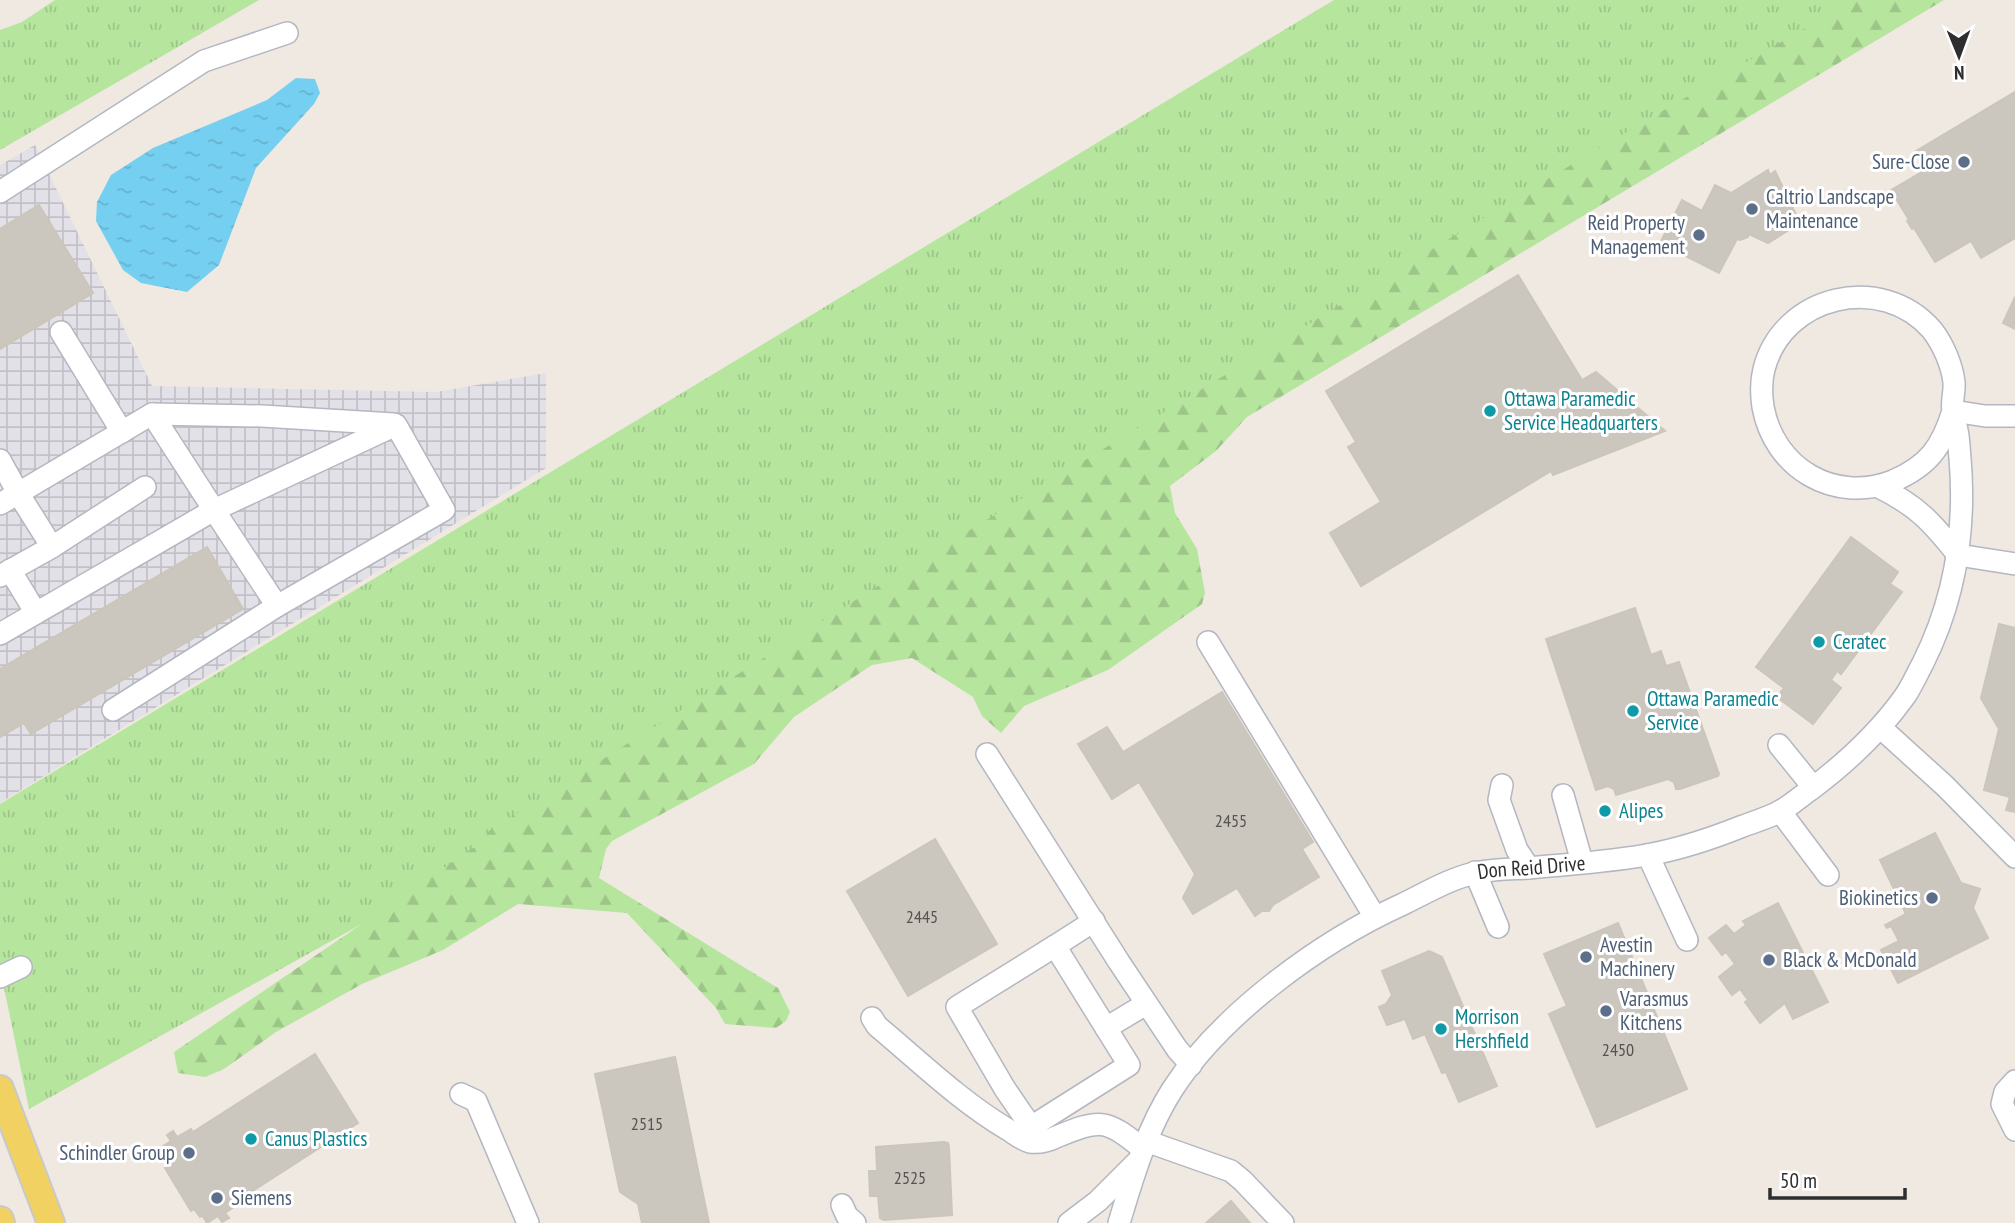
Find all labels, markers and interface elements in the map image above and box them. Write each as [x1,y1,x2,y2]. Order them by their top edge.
north arrow [1924,21,1994,91]
text: N [1954,61,1965,85]
place label: Sure-Close [1872,148,1950,175]
marker: Sure-Close [1956,154,1972,170]
place label: Caltrio Landscape Maintenance [1766,183,1894,234]
marker: Caltrio Landscape Maintenance [1744,201,1760,217]
place label: Reid Property Management [1588,209,1685,260]
marker: Reid Property Management [1691,227,1707,243]
place label: Ottawa Paramedic Service Headquarters [1504,385,1658,436]
marker: Ottawa Paramedic Service Headquarters [1482,403,1498,419]
place label: Ceratec [1833,628,1887,655]
marker: Ceratec [1811,634,1827,650]
place label: Ottawa Paramedic Service [1647,685,1779,736]
marker: Ottawa Paramedic Service [1625,703,1641,719]
place label: Alipes [1619,797,1663,824]
marker: Alipes [1597,803,1613,819]
house number: 2455 [1215,809,1247,832]
street label: Don Reid Drive [1475,849,1586,885]
place label: Biokinetics [1839,884,1918,911]
marker: Biokinetics [1924,890,1940,906]
house number: 2445 [906,905,938,928]
place label: Avestin Machinery [1600,931,1675,982]
place label: Black & McDonald [1783,946,1917,973]
marker: Avestin Machinery [1578,949,1594,965]
marker: Black & McDonald [1761,952,1777,968]
place label: Varasmus Kitchens [1619,985,1688,1036]
place label: Morrison Hershfield [1455,1003,1529,1054]
marker: Varasmus Kitchens [1598,1003,1614,1019]
marker: Morrison Hershfield [1433,1021,1449,1037]
house number: 2450 [1602,1038,1634,1061]
house number: 2515 [631,1112,663,1135]
place label: Canus Plastics [265,1125,367,1152]
marker: Canus Plastics [243,1131,259,1147]
place label: Schindler Group [59,1139,175,1166]
marker: Schindler Group [181,1145,197,1161]
scale bar [1770,1156,1905,1200]
house number: 2525 [894,1166,926,1189]
text: 50 m [1780,1167,1817,1194]
place label: Siemens [231,1184,292,1211]
marker: Siemens [209,1190,225,1206]

